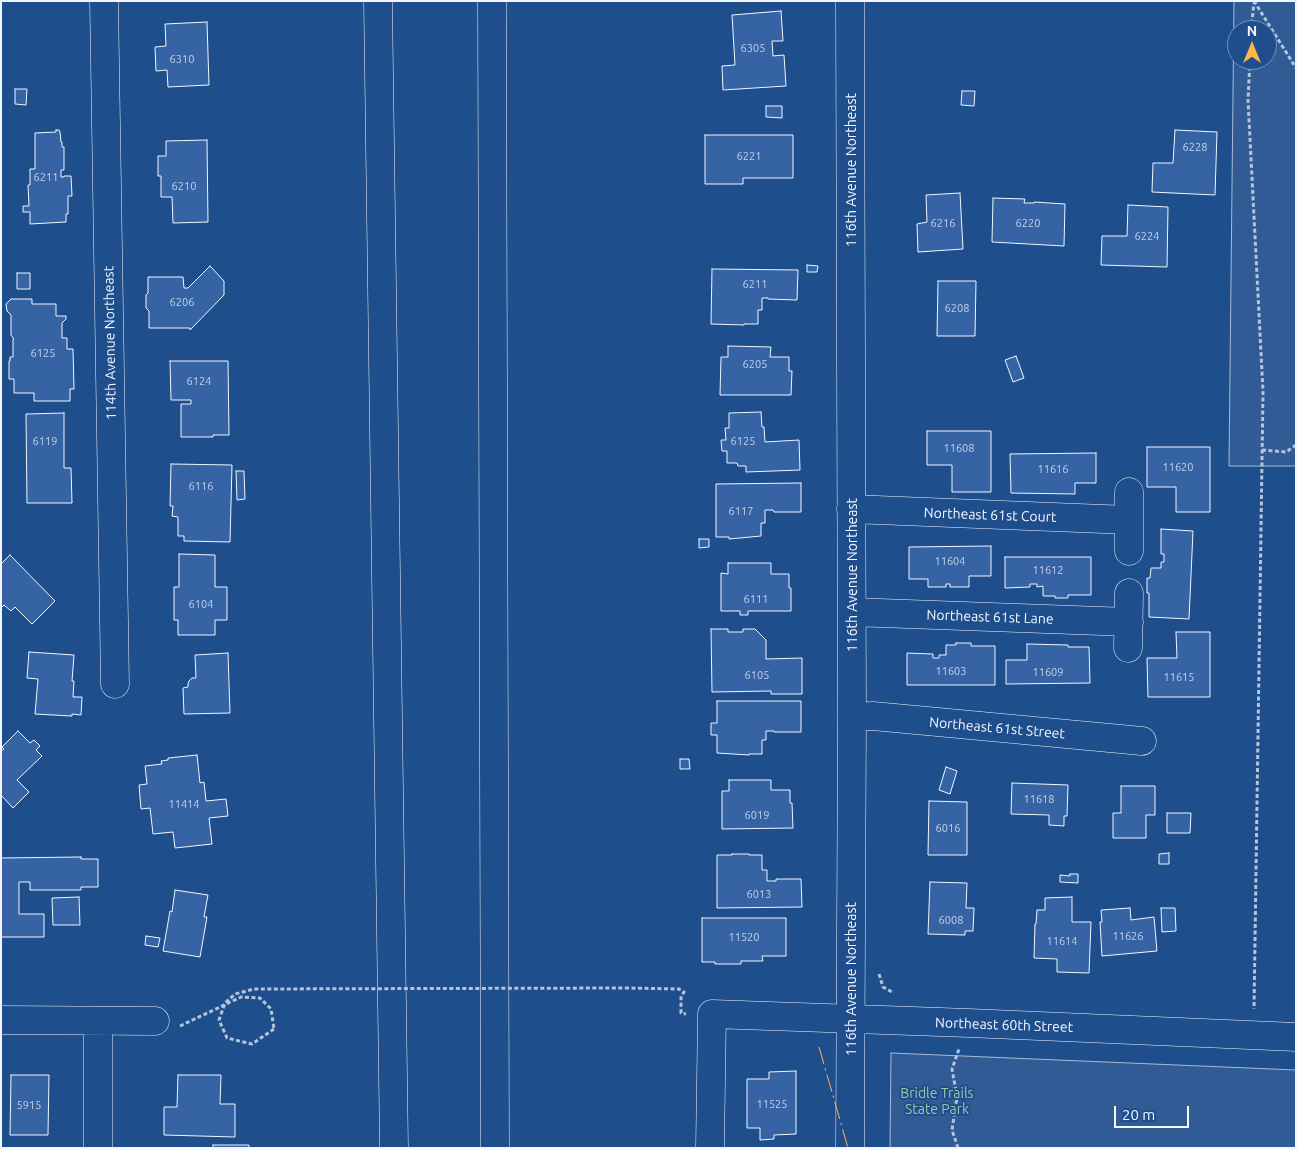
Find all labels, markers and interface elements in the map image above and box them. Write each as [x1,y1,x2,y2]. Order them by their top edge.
north arrow [1227,20,1277,70]
text: N [1247,23,1257,39]
house number: 6305 [741,41,765,55]
house number: 6310 [170,52,194,66]
street label: 116th Avenue Northeast [843,93,859,247]
house number: 6228 [1183,140,1207,154]
house number: 6221 [737,149,761,163]
house number: 6211 [34,170,58,184]
house number: 6210 [172,179,196,193]
house number: 6216 [931,216,955,230]
house number: 6220 [1016,216,1040,230]
house number: 6224 [1135,229,1159,243]
street label: 114th Avenue Northeast [100,266,120,420]
house number: 6211 [743,277,767,291]
house number: 6206 [170,295,194,309]
house number: 6208 [945,301,969,315]
house number: 6125 [31,346,55,360]
house number: 6205 [743,357,767,371]
house number: 6124 [187,374,211,388]
house number: 6119 [33,434,57,448]
house number: 6125 [731,434,755,448]
house number: 11608 [943,441,975,455]
house number: 11620 [1162,460,1194,474]
house number: 11616 [1037,462,1069,476]
house number: 6116 [189,479,213,493]
street label: 116th Avenue Northeast [844,498,860,652]
house number: 6117 [729,504,753,518]
street label: Northeast 61st Court [923,504,1057,526]
house number: 11604 [934,554,966,568]
house number: 11612 [1032,563,1064,577]
house number: 6111 [744,592,768,606]
house number: 6104 [189,597,213,611]
street label: Northeast 61st Lane [926,606,1054,628]
house number: 11603 [935,664,967,678]
house number: 11609 [1032,665,1064,679]
house number: 6105 [745,668,769,682]
house number: 11615 [1163,670,1195,684]
street label: Northeast 61st Street [928,714,1066,742]
house number: 11618 [1023,792,1055,806]
house number: 11414 [168,797,200,811]
house number: 6019 [745,808,769,822]
house number: 6016 [936,821,960,835]
house number: 6013 [747,887,771,901]
street label: 116th Avenue Northeast [843,902,859,1056]
house number: 6008 [939,913,963,927]
house number: 11626 [1112,929,1144,943]
house number: 11520 [728,930,760,944]
house number: 11614 [1046,934,1078,948]
street label: Northeast 60th Street [935,1014,1073,1036]
park label: Bridle Trails State Park [900,1085,974,1118]
scale bar [1117,1096,1192,1128]
house number: 11525 [756,1097,788,1111]
house number: 5915 [17,1098,41,1112]
text: 20 m [1122,1106,1155,1123]

